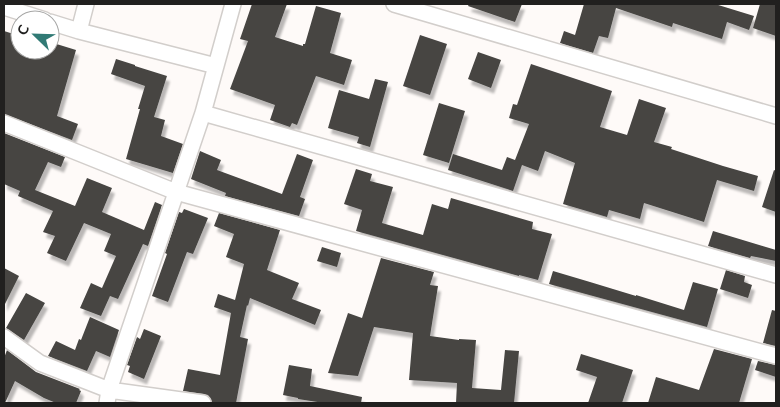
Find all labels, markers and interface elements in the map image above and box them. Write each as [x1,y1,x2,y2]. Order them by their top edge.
north arrow [10,10,60,60]
text: С [13,22,34,38]

